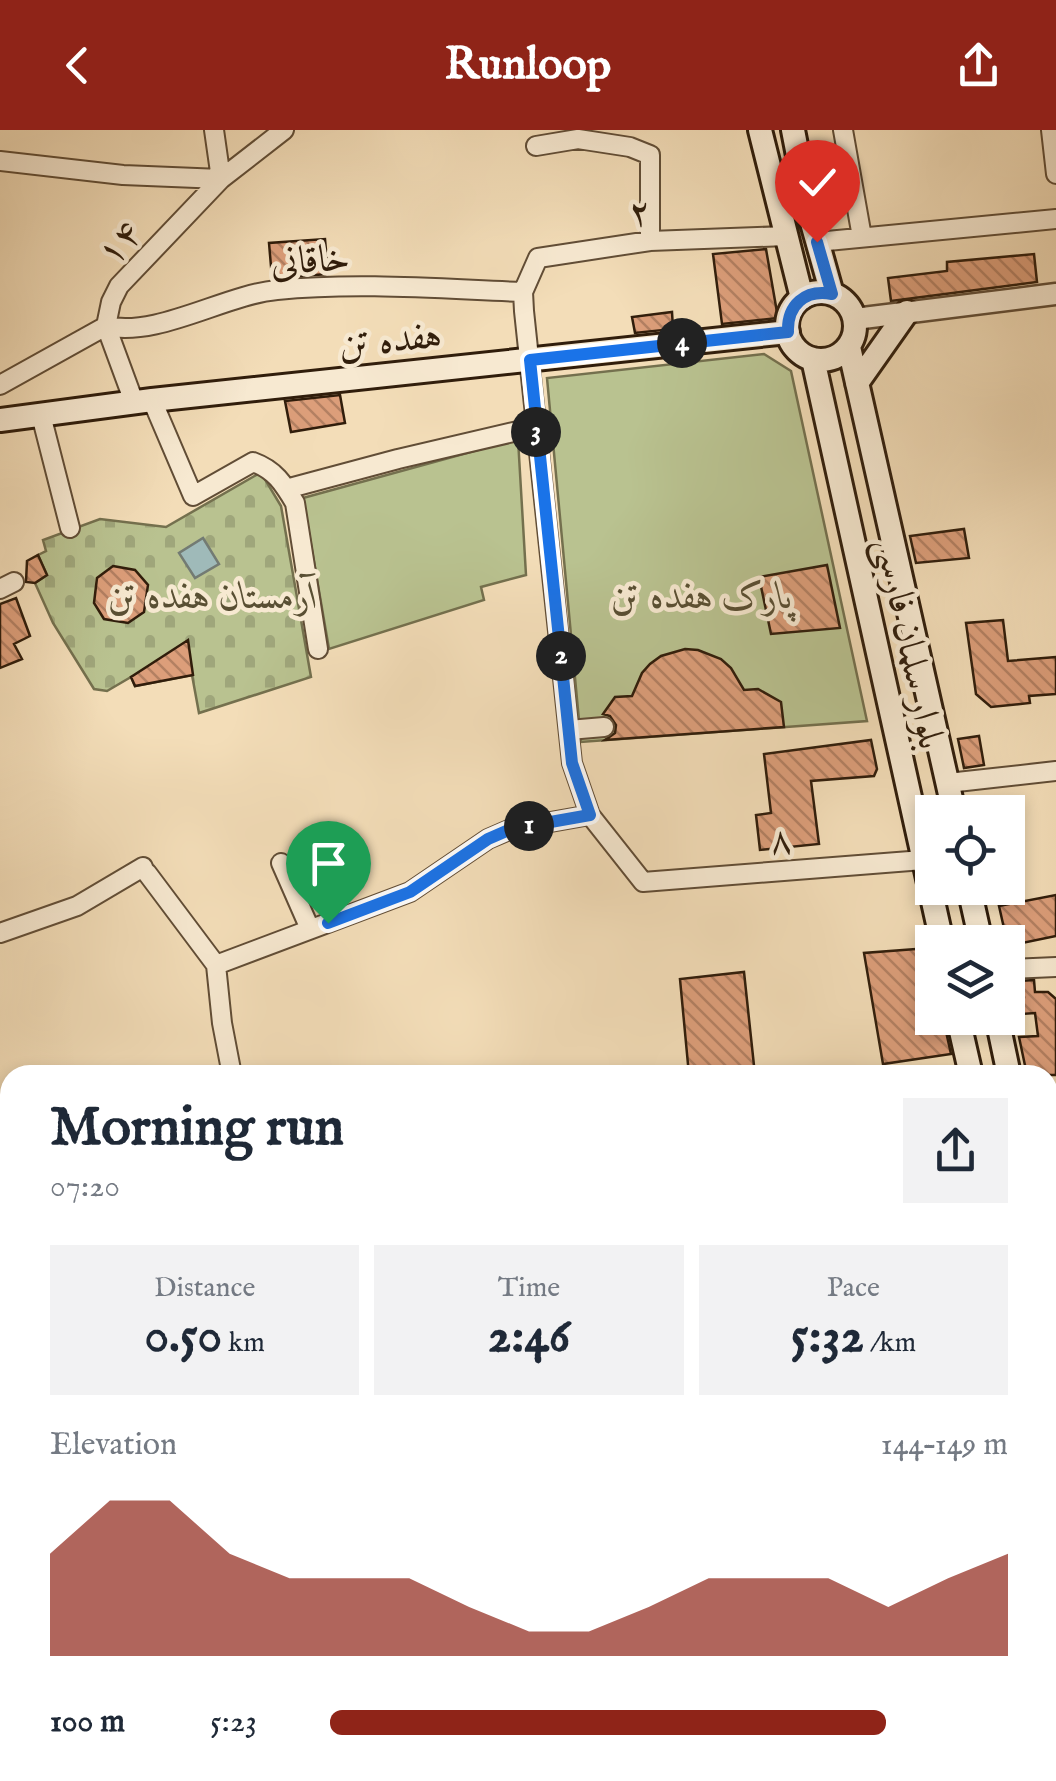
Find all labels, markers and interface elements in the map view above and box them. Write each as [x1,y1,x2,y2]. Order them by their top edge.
text: Runloop [445,37,611,94]
icon: back [50,38,105,93]
icon: share [951,38,1006,93]
pin [775,140,860,243]
icon: check [790,155,845,210]
street label: ۲ [627,189,654,239]
street label: ۱۴ [88,211,153,277]
street label: خاقانی [269,235,352,289]
street label: هفده تن [336,313,444,371]
pin: 4 [657,318,707,368]
text: 4 [675,325,689,360]
pin: 3 [511,407,561,457]
text: 3 [531,414,541,449]
street label: بلوار سلمان فارسی [862,534,954,754]
park label: آرمستان هفده تن [108,573,318,622]
park label: پارک هفده تن [611,574,796,622]
pin: 2 [536,631,586,681]
text: 2 [554,638,568,673]
map controls [915,795,1025,1035]
button: locate [915,795,1025,905]
pin: 1 [504,801,554,851]
text: 1 [524,808,534,843]
street label: ۸ [768,817,794,867]
pin [286,821,371,924]
icon: arrive [301,836,356,891]
button: layers [915,925,1025,1035]
text: Morning run [50,1094,344,1164]
button: share [903,1098,1008,1203]
text: 07:20 [50,1167,120,1208]
text: Distance [154,1271,255,1306]
text: Time [498,1271,560,1306]
text: Pace [827,1271,880,1306]
text: 0.50 [144,1306,222,1369]
text: 2:46 [488,1306,570,1369]
text: 5:32 [790,1306,864,1369]
text: km [222,1326,265,1361]
text: /km [864,1326,916,1361]
text: Elevation [50,1425,177,1466]
text: 144–149 m [881,1425,1008,1466]
text: 100 m [50,1702,125,1743]
text: 5:23 [210,1702,257,1743]

